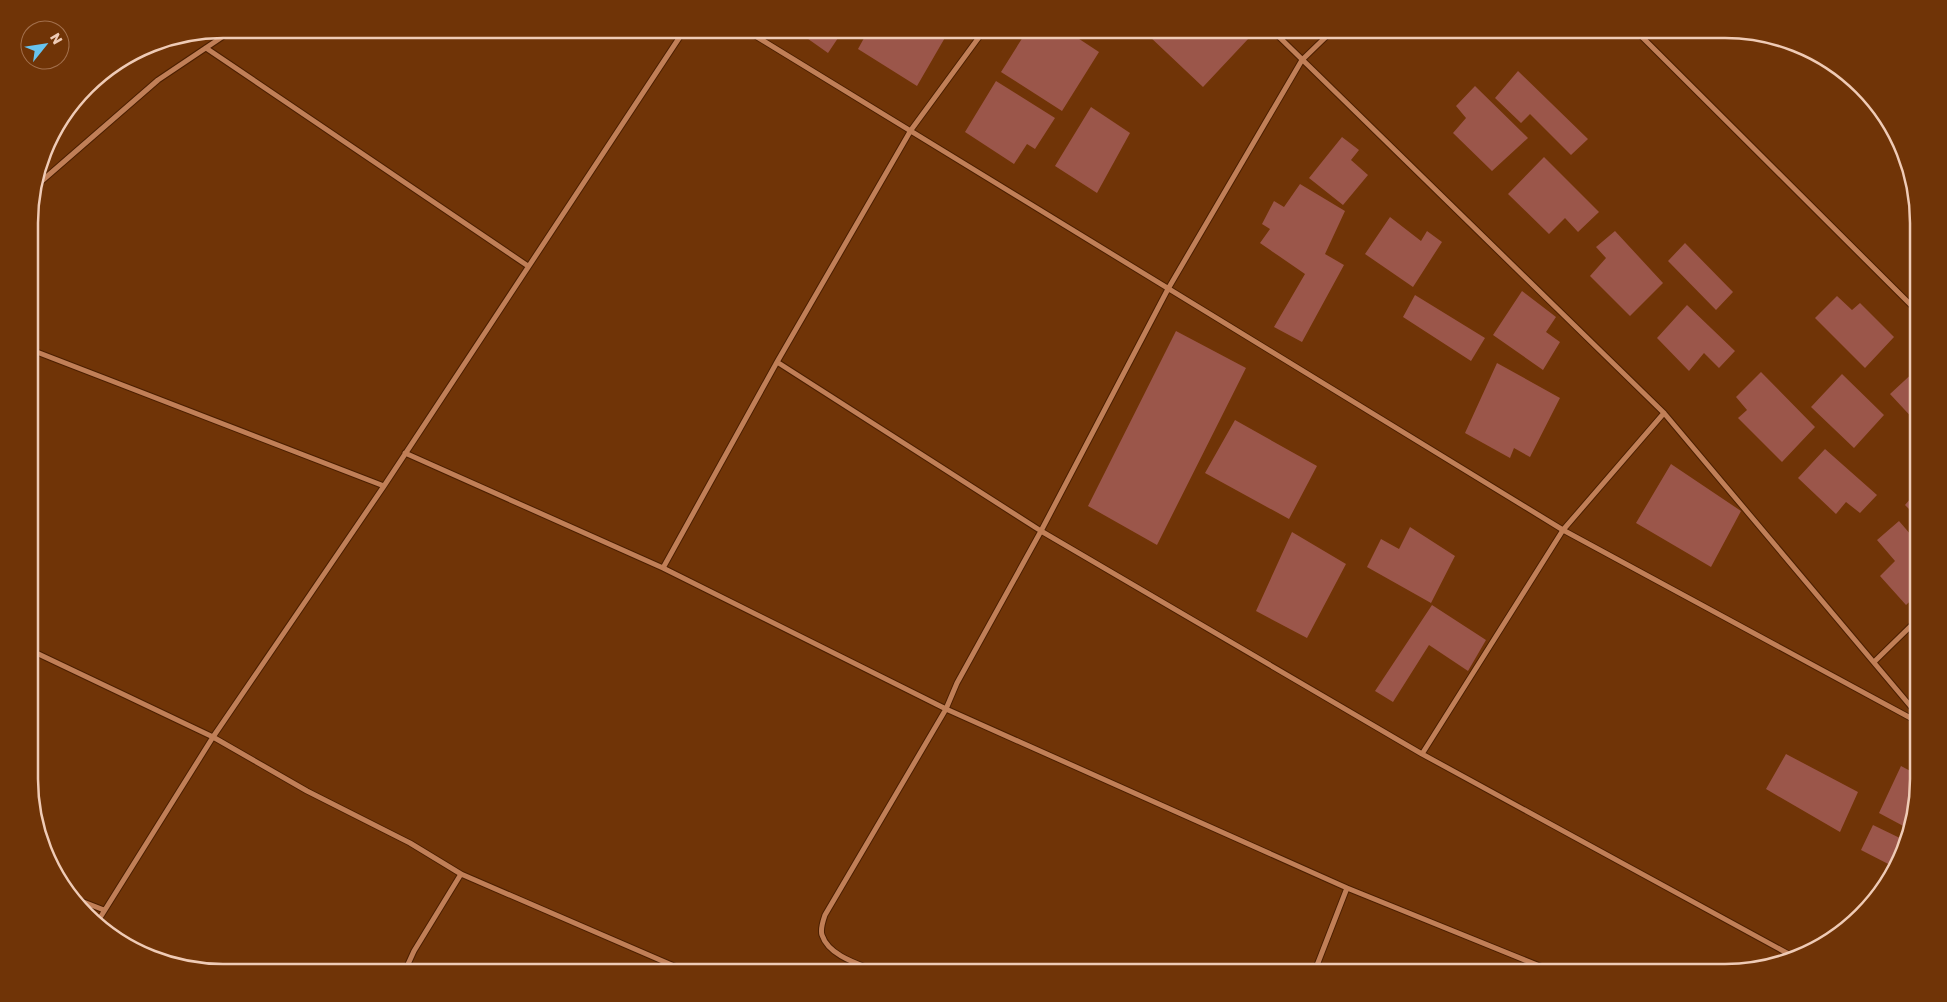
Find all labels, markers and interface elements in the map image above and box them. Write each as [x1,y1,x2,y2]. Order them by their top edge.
north arrow [20,20,70,70]
text: N [46,30,66,47]

